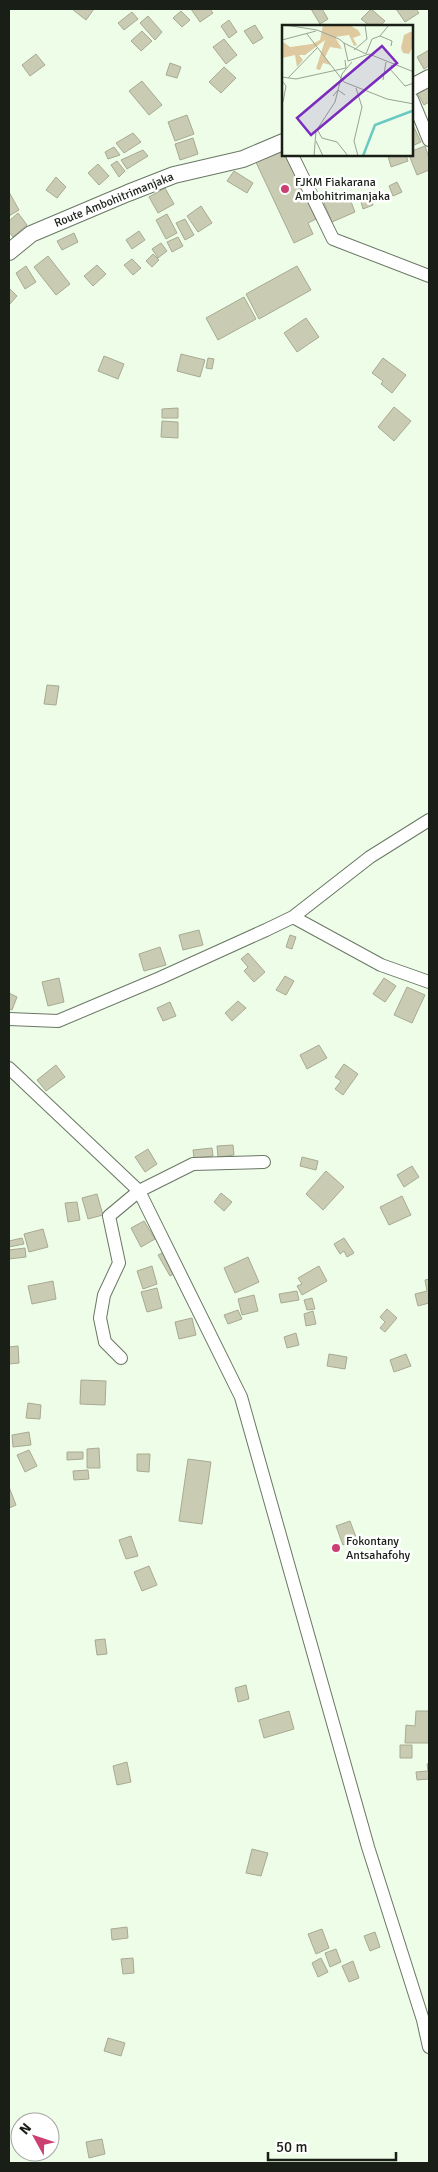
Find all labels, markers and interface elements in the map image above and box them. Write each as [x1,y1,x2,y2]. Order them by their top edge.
inset map [282,25,413,156]
street label: Route Ambohitrimanjaka [52,169,176,231]
place label: FJKM Fiakarana Ambohitrimanjaka [295,175,390,204]
marker: FJKM Fiakarana Ambohitrimanjaka [279,183,291,195]
place label: Fokontany Antsahafohy [346,1534,411,1563]
marker: Fokontany Antsahafohy [330,1542,342,1554]
north arrow [10,2112,60,2162]
text: N [16,2120,35,2138]
scale bar [268,2130,396,2162]
text: 50 m [276,2138,307,2156]

